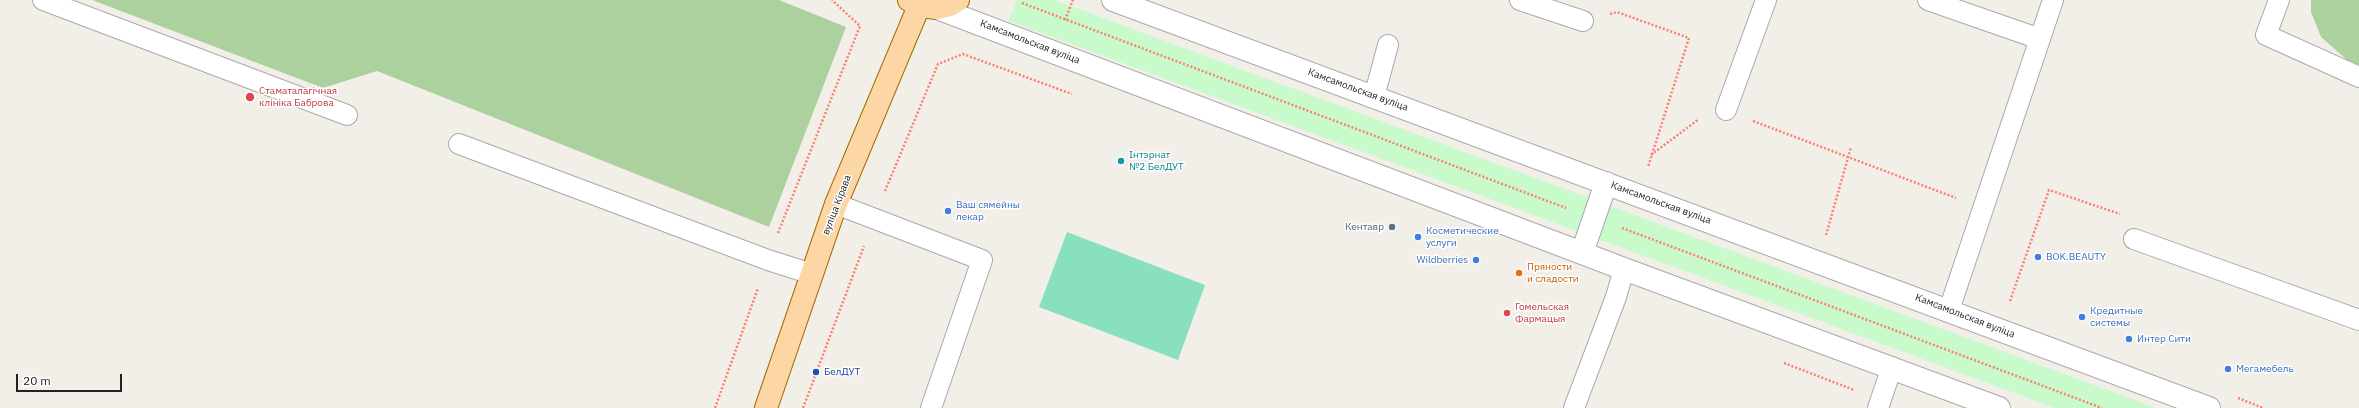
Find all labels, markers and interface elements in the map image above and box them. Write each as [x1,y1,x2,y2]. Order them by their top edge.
street label: Камсамольская вуліца [978,17,1082,67]
street label: Камсамольская вуліца [1306,66,1410,114]
place label: Стаматалагічная клініка Баброва [259,85,337,108]
marker: Стаматалагічная клініка Баброва [244,91,256,103]
place label: Інтэрнат №2 БелДУТ [1129,149,1184,172]
marker: Інтэрнат №2 БелДУТ [1116,156,1126,166]
street label: вуліца Кірава [820,173,854,237]
street label: Камсамольская вуліца [1609,179,1713,227]
place label: Ваш сямейны лекар [956,199,1020,222]
marker: Ваш сямейны лекар [943,206,953,216]
place label: Кентавр [1345,221,1384,233]
marker: Кентавр [1387,222,1397,232]
place label: Косметические услуги [1426,225,1499,248]
marker: Косметические услуги [1413,232,1423,242]
place label: BOK.BEAUTY [2046,251,2106,263]
marker: BOK.BEAUTY [2033,252,2043,262]
place label: Wildberries [1417,254,1468,266]
marker: Wildberries [1471,255,1481,265]
place label: Пряности и сладости [1527,261,1579,284]
marker: Пряности и сладости [1514,268,1524,278]
street label: Камсамольская вуліца [1913,291,2017,341]
place label: Гомельская Фармацыя [1515,301,1569,324]
place label: Кредитные системы [2090,305,2143,328]
marker: Гомельская Фармацыя [1502,308,1512,318]
marker: Кредитные системы [2077,312,2087,322]
place label: Интер Сити [2137,333,2191,345]
marker: Интер Сити [2124,334,2134,344]
place label: Мегамебель [2236,363,2294,375]
marker: Мегамебель [2223,364,2233,374]
scale bar [18,366,124,392]
place label: БелДУТ [824,366,860,378]
marker: БелДУТ [811,367,821,377]
text: 20 m [23,373,51,388]

